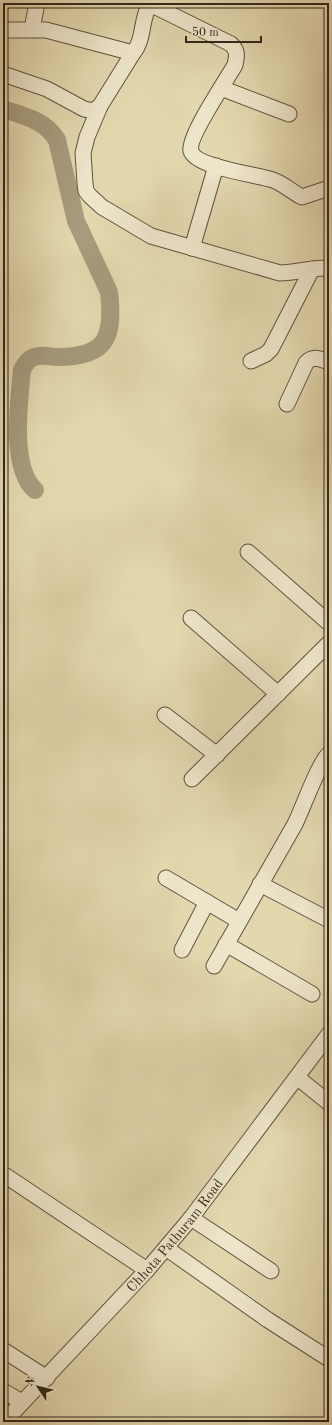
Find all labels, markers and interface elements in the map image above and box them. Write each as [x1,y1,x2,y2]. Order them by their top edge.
scale bar [186,18,261,44]
text: 50 m [192,26,219,39]
street label: Chhota Pathuram Road [124,1177,226,1295]
north arrow [18,1367,58,1407]
text: N [24,1375,38,1389]

